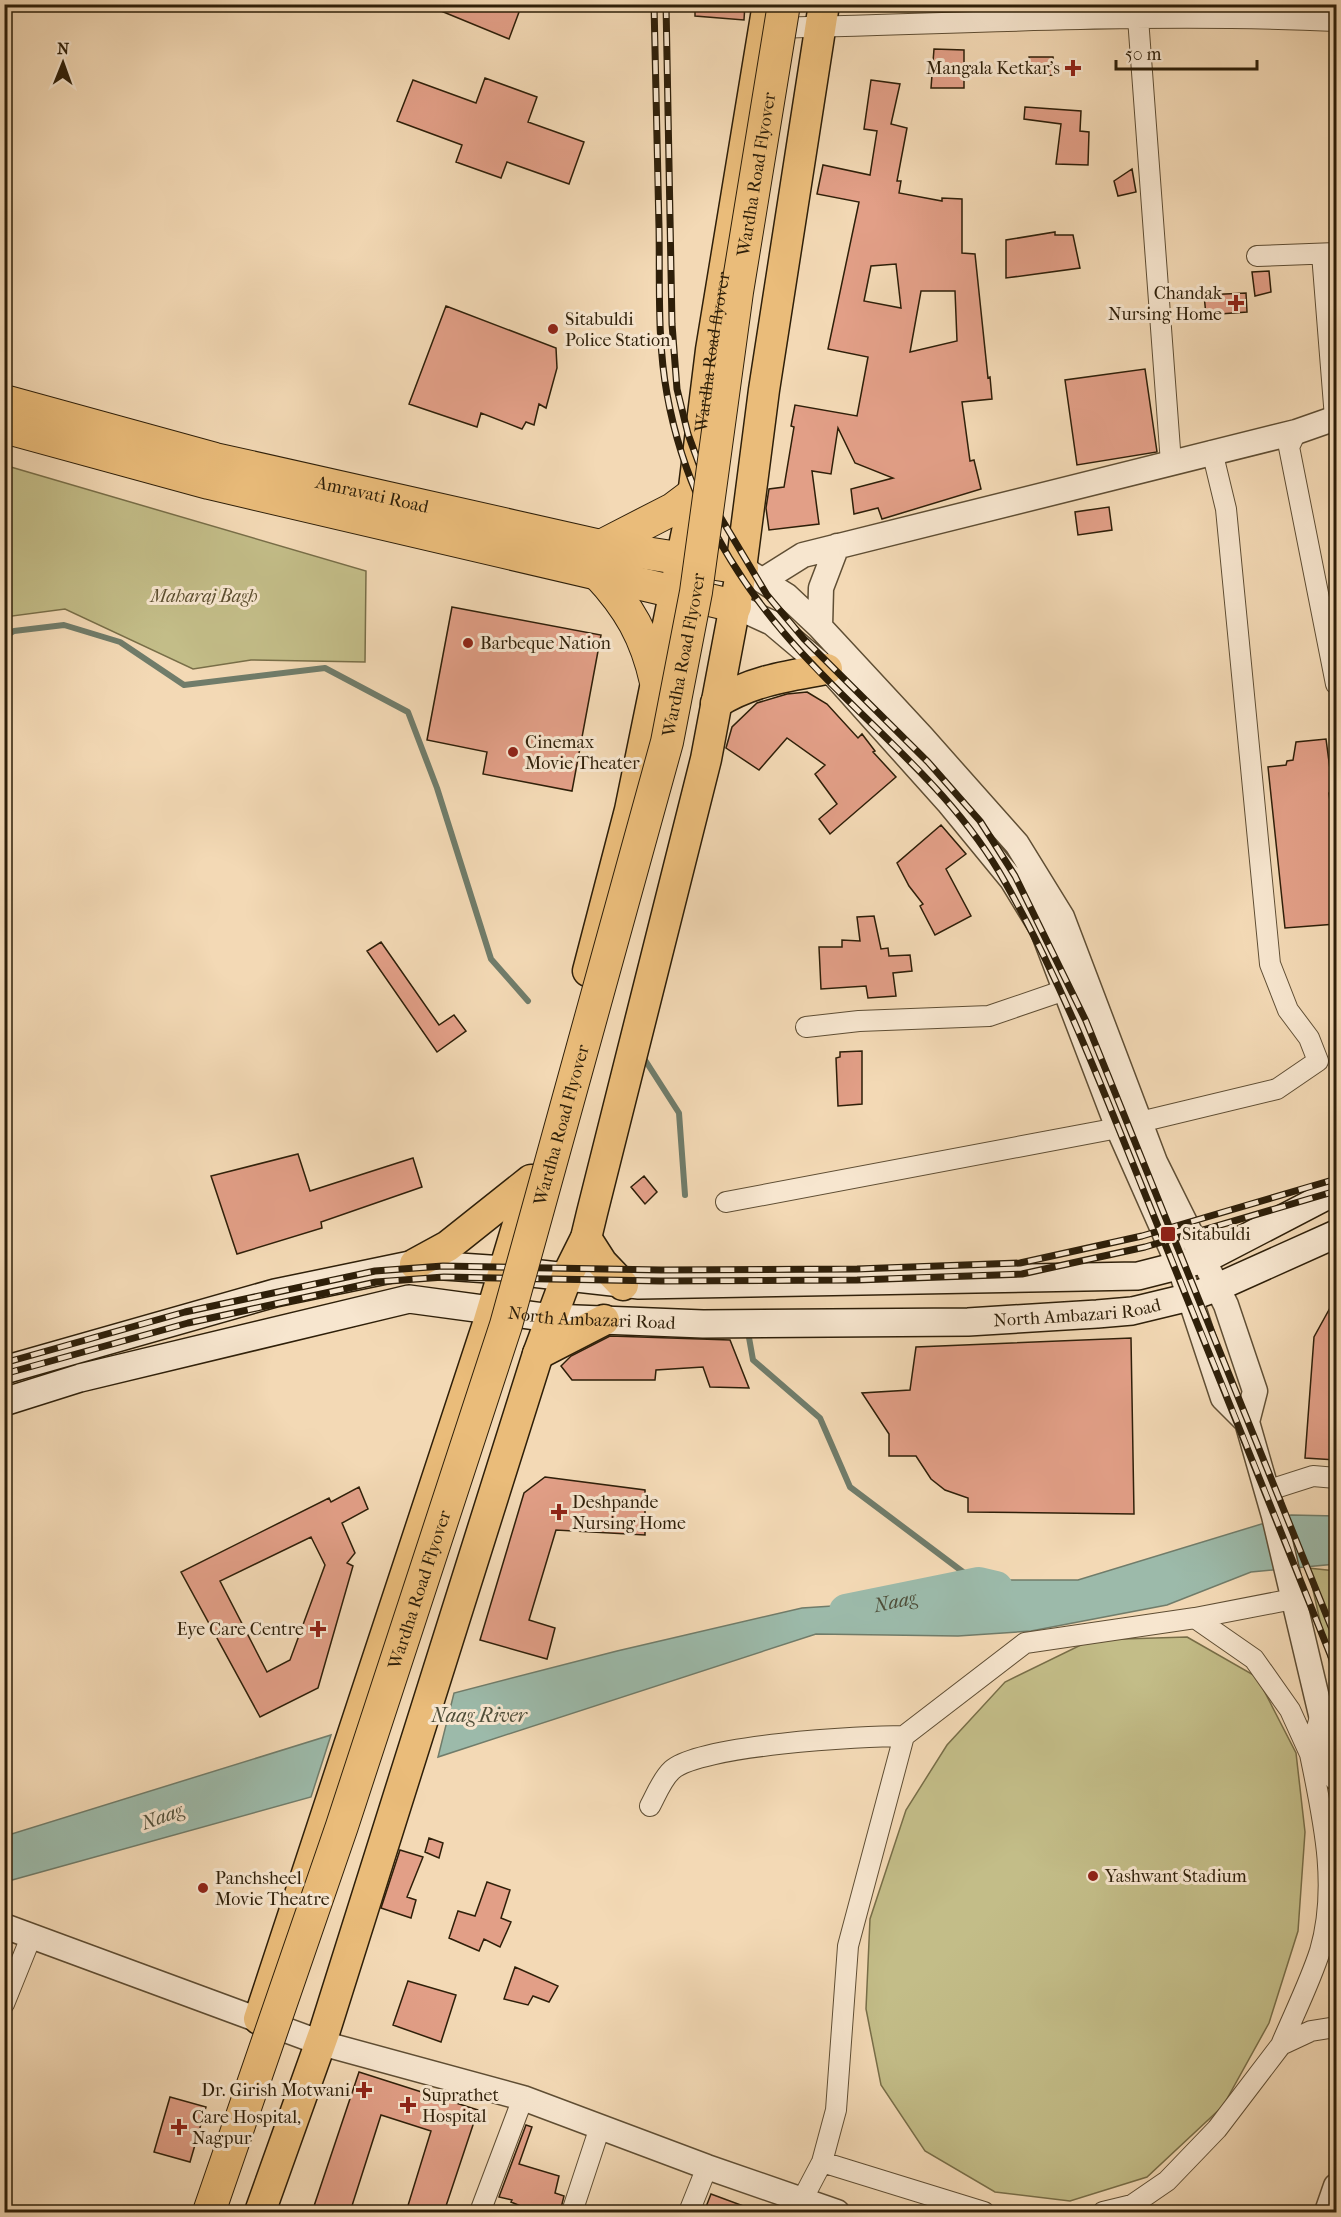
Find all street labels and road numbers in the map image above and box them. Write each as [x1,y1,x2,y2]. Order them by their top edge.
street label: Wardha Road Flyover [733,91,780,259]
street label: Wardha Road flyover [691,270,735,434]
street label: Amravati Road [313,472,431,518]
street label: Wardha Road Flyover [658,572,710,739]
street label: Wardha Road Flyover [529,1042,594,1209]
street label: North Ambazari Road [993,1294,1163,1331]
street label: North Ambazari Road [507,1302,676,1334]
street label: Wardha Road Flyover [384,1507,456,1673]

